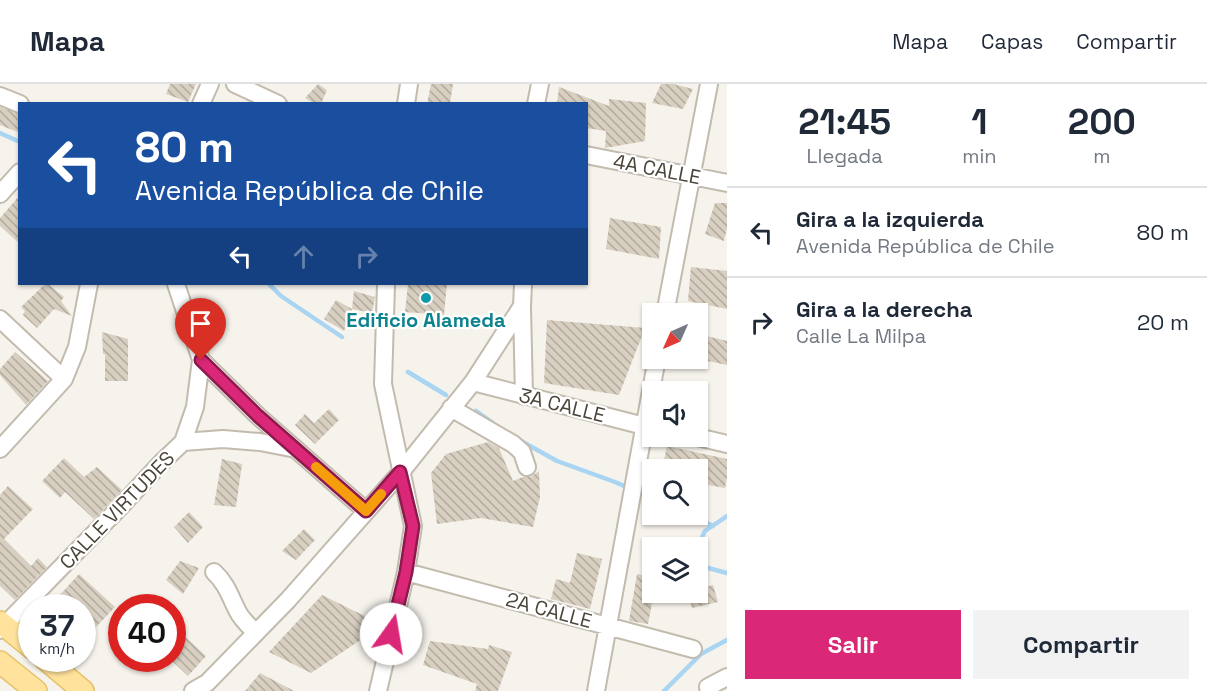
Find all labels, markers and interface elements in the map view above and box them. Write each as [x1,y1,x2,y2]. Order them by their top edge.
text: Mapa [30,23,105,59]
text: Mapa [892,28,948,55]
text: Capas [981,28,1043,55]
text: Compartir [1076,28,1177,55]
text: 21:45 [798,99,891,145]
text: 1 [971,99,988,145]
text: 200 [1068,99,1136,145]
text: 80 m [135,121,234,174]
icon: left [36,126,114,204]
text: Llegada [807,143,883,169]
text: min [962,143,997,169]
text: m [1093,143,1110,169]
street label: 4A CALLE [611,148,703,190]
text: Avenida República de Chile [135,173,484,208]
text: Gira a la izquierda [796,205,984,233]
icon: left [745,216,778,249]
text: 80 m [1137,218,1189,246]
text: Avenida República de Chile [796,233,1055,259]
icon: left [224,240,257,273]
icon: ahead [287,240,320,273]
icon: right [350,240,383,273]
marker: Edificio Alameda [419,291,433,305]
text: Gira a la derecha [796,295,973,323]
pin [175,298,226,360]
north arrow [642,303,708,369]
map controls [642,303,708,603]
icon: right [745,306,778,339]
icon: arrive [184,307,217,340]
place label: Edificio Alameda [346,307,506,333]
text: 20 m [1137,308,1189,336]
text: Calle La Milpa [796,323,926,349]
button: sound [642,381,708,447]
street label: 3A CALLE [516,382,608,428]
street label: CALLE VIRTUDES [54,445,180,575]
button: search [642,459,708,525]
button: layers [642,537,708,603]
street label: 2A CALLE [503,586,595,634]
speed limit sign: 40 [108,594,186,672]
position arrow [359,602,423,666]
text: 37 [40,606,74,645]
button: Salir [745,610,961,679]
button: Compartir [973,610,1189,679]
text: km/h [39,639,75,658]

